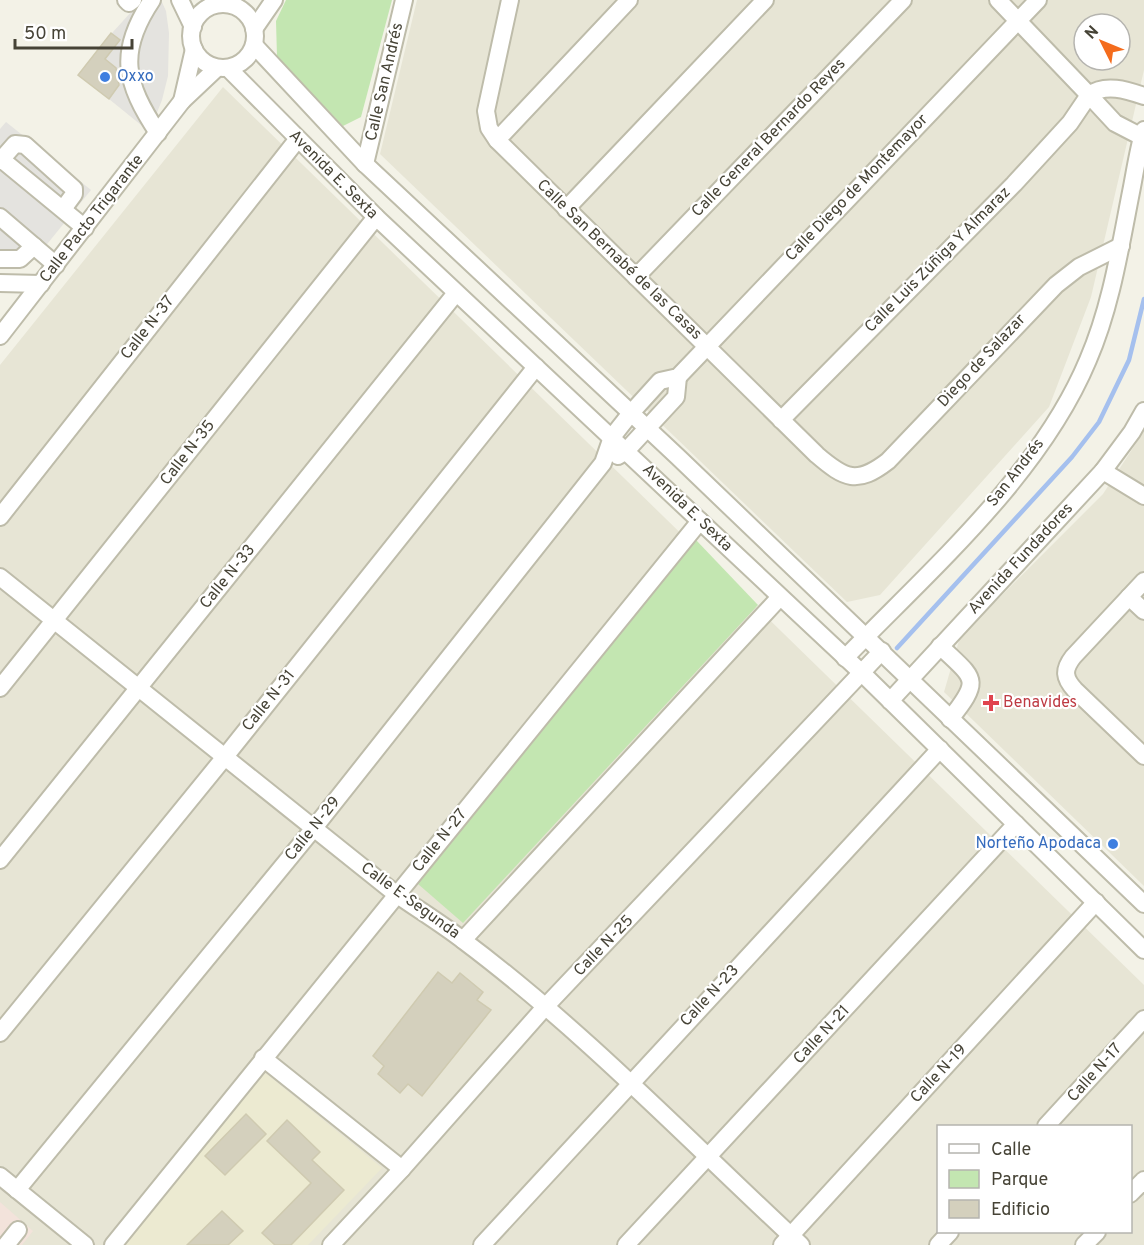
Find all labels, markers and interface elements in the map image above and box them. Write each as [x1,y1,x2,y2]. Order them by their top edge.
scale bar [15,12,132,50]
north arrow [1072,12,1132,72]
street label: Calle San Andrés [362,21,408,143]
text: N [1081,22,1104,44]
text: 50 m [24,23,66,46]
street label: Calle General Bernardo Reyes [688,54,850,222]
place label: Oxxo [117,67,154,87]
marker: Oxxo [98,70,112,84]
street label: Calle Diego de Montemayor [781,110,933,266]
street label: Avenida E. Sexta [284,126,382,224]
street label: Calle Pacto Trigarante [36,151,148,287]
street label: Calle San Bernabé de las Casas [532,176,706,344]
street label: Calle Luis Zúñiga Y Almaraz [861,183,1015,337]
street label: Calle N-37 [117,292,179,364]
street label: Diego de Salazar [934,310,1030,412]
street label: Calle N-35 [156,416,220,490]
street label: San Andrés [983,435,1049,511]
street label: Avenida E. Sexta [638,460,736,556]
street label: Avenida Fundadores [964,499,1078,619]
street label: Calle N-33 [196,541,260,613]
street label: Calle N-31 [238,666,300,736]
place label: Benavides [1003,693,1077,713]
marker: Benavides [984,696,998,710]
street label: Calle N-29 [281,793,345,865]
street label: Calle N-27 [408,805,472,877]
place label: Norteño Apodaca [975,834,1101,854]
marker: Norteño Apodaca [1106,837,1120,851]
street label: Calle E-Segunda [356,858,464,944]
street label: Calle N-25 [570,911,638,981]
street label: Calle N-23 [676,961,744,1031]
street label: Calle N-21 [790,1001,854,1069]
street label: Calle N-17 [1063,1039,1127,1107]
street label: Calle N-19 [907,1040,971,1108]
legend [937,1125,1132,1233]
text: Calle [991,1139,1031,1162]
text: Parque [991,1169,1048,1192]
text: Edificio [991,1199,1050,1222]

